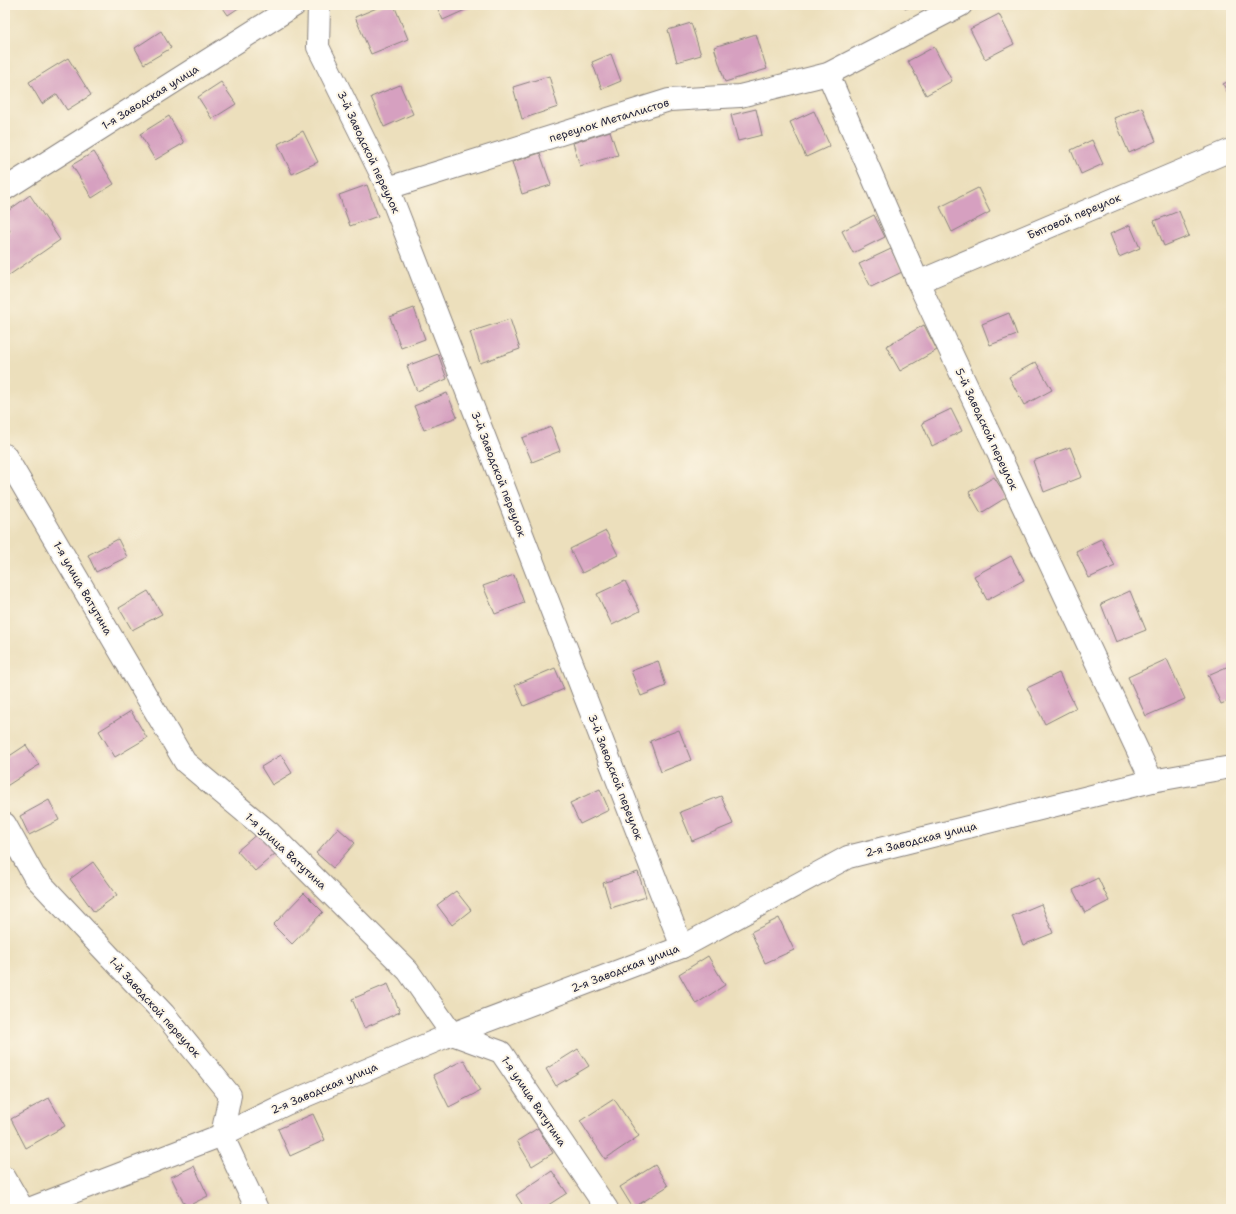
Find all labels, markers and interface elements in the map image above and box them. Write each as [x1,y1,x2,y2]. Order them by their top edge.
street label: 1-я Заводская улица [99,61,202,133]
street label: 3-й Заводской переулок [334,89,404,216]
street label: переулок Металлистов [547,95,671,146]
street label: Бытовой переулок [1025,190,1123,243]
street label: 5-й Заводской переулок [952,366,1021,493]
street label: 3-й Заводской переулок [468,409,529,539]
street label: 1-я улица Ватутина [50,539,116,638]
street label: 3-й Заводской переулок [585,712,646,842]
street label: 1-я улица Ватутина [242,810,330,893]
street label: 2-я Заводская улица [864,818,979,861]
street label: 2-я Заводская улица [569,941,681,996]
street label: 1-й Заводской переулок [106,954,204,1061]
street label: 1-я улица Ватутина [498,1053,569,1149]
street label: 2-я Заводская улица [269,1059,380,1118]

